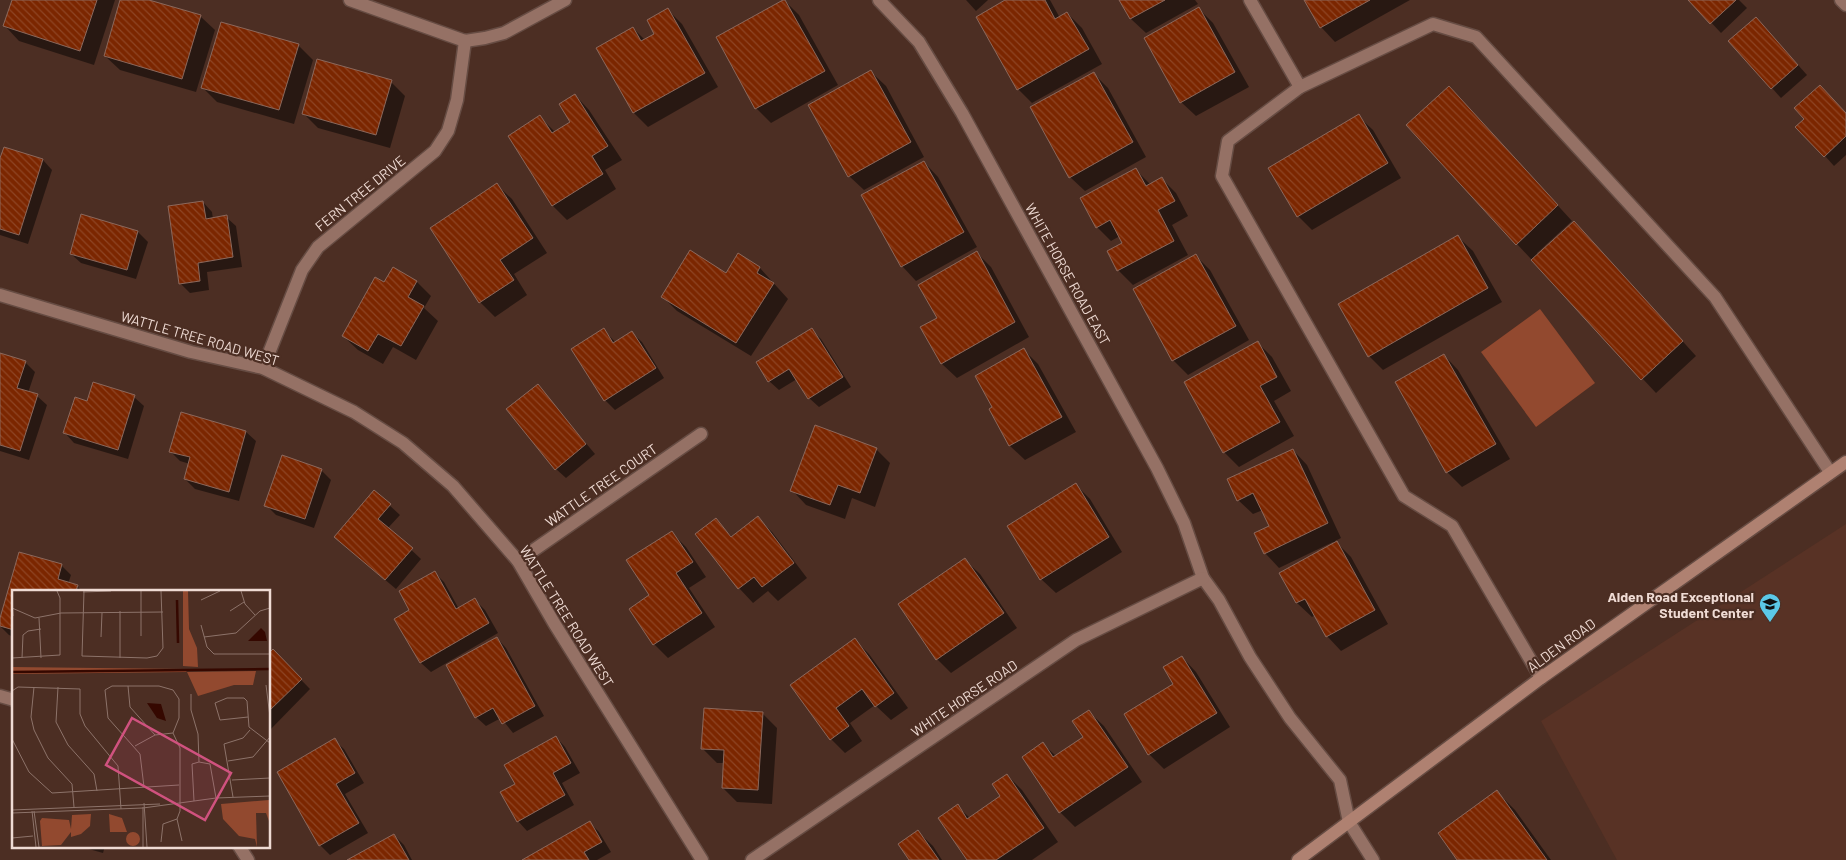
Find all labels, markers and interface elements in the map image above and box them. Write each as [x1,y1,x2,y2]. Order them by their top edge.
street label: FERN TREE DRIVE [312,151,408,235]
street label: WHITE HORSE ROAD EAST [1022,200,1114,348]
street label: WATTLE TREE ROAD WEST [119,307,281,369]
street label: WATTLE TREE COURT [542,440,660,530]
street label: WATTLE TREE ROAD WEST [516,542,618,690]
place label: Alden Road Exceptional Student Center [1607,588,1755,621]
inset map [12,590,270,848]
school or university icon: Alden Road Exceptional Student Center [1758,592,1782,623]
street label: ALDEN ROAD [1524,615,1598,675]
street label: WHITE HORSE ROAD [908,656,1020,740]

